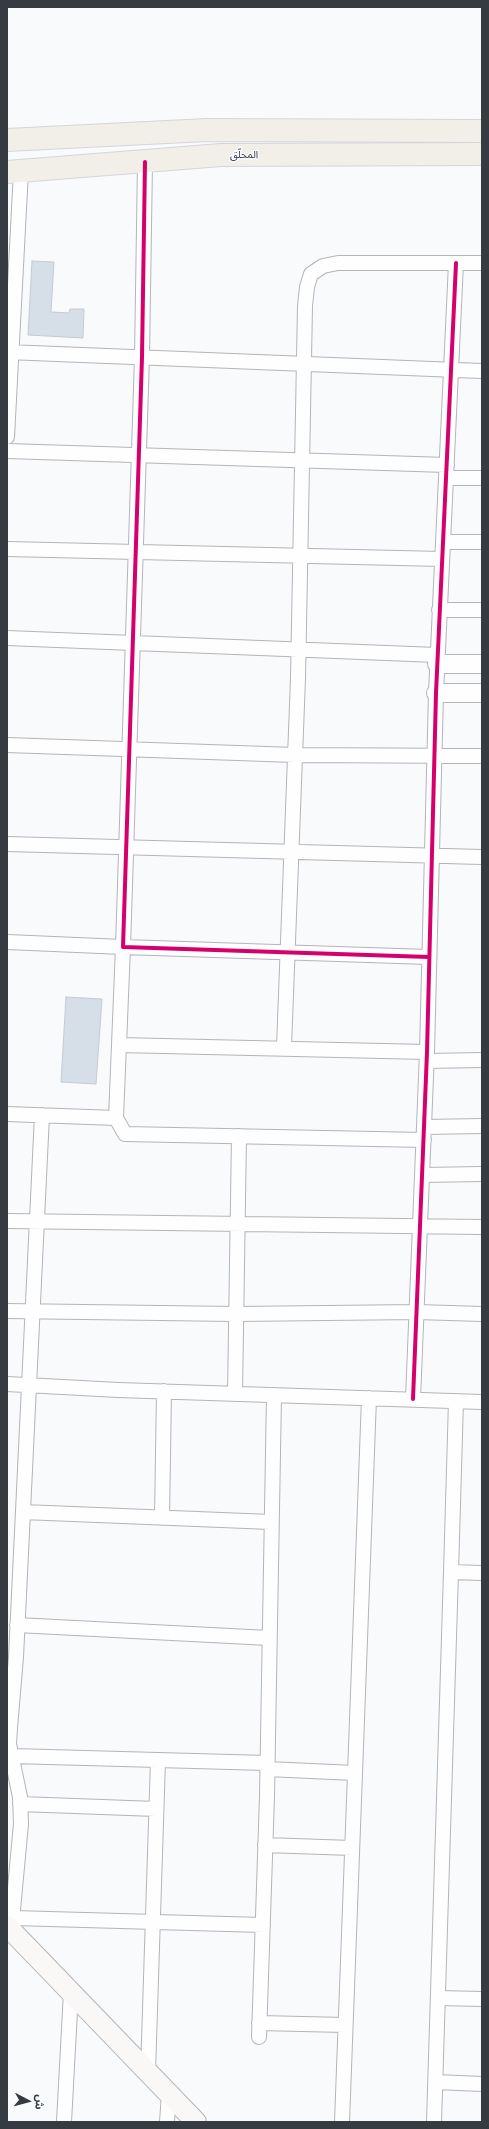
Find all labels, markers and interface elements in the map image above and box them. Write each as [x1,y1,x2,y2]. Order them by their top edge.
street label: المحلّق [230,149,258,161]
north arrow [8,2081,48,2121]
text: ش [33,2094,47,2110]

